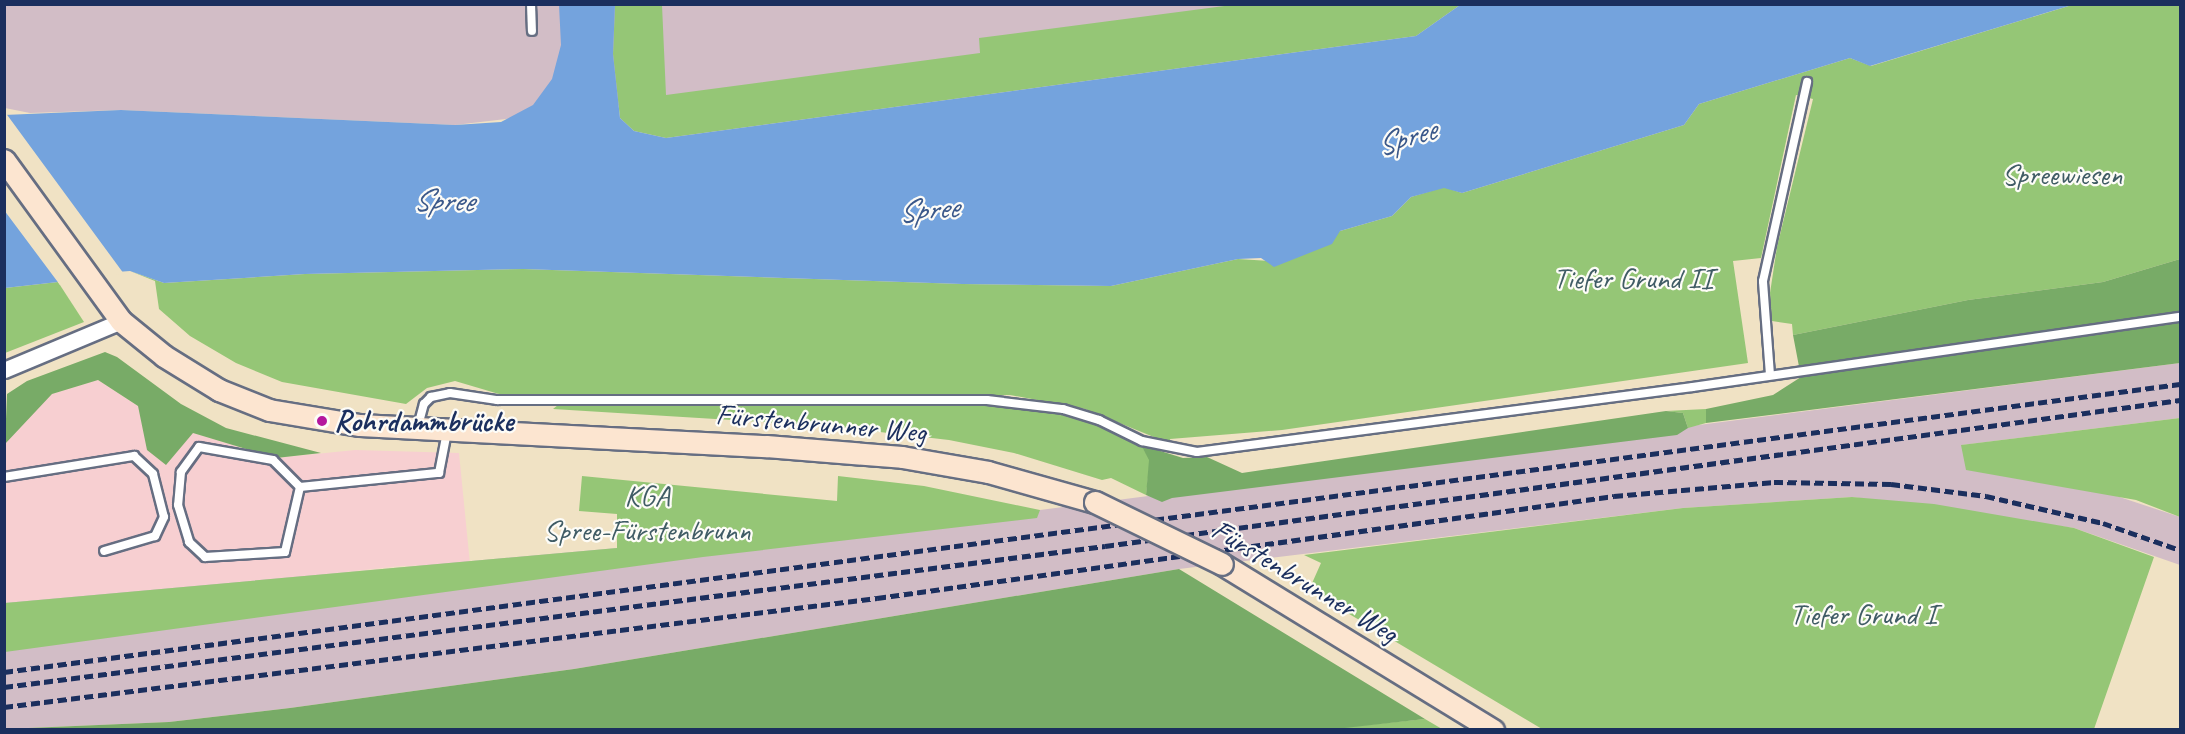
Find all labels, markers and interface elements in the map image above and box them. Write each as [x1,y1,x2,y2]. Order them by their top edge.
water label: Spree [1372,111,1440,165]
park label: Spreewiesen [2002,156,2122,192]
water label: Spree [413,181,473,221]
water label: Spree [896,188,960,232]
park label: Tiefer Grund II [1553,260,1713,296]
street label: Fürstenbrunner Weg [714,396,928,450]
place label: Rohrdammbrücke [334,403,513,439]
marker: Rohrdammbrücke [315,414,329,428]
park label: KGA Spree-Fürstenbrunn [544,477,750,548]
street label: Fürstenbrunner Weg [1205,511,1405,651]
park label: Tiefer Grund I [1790,596,1936,632]

